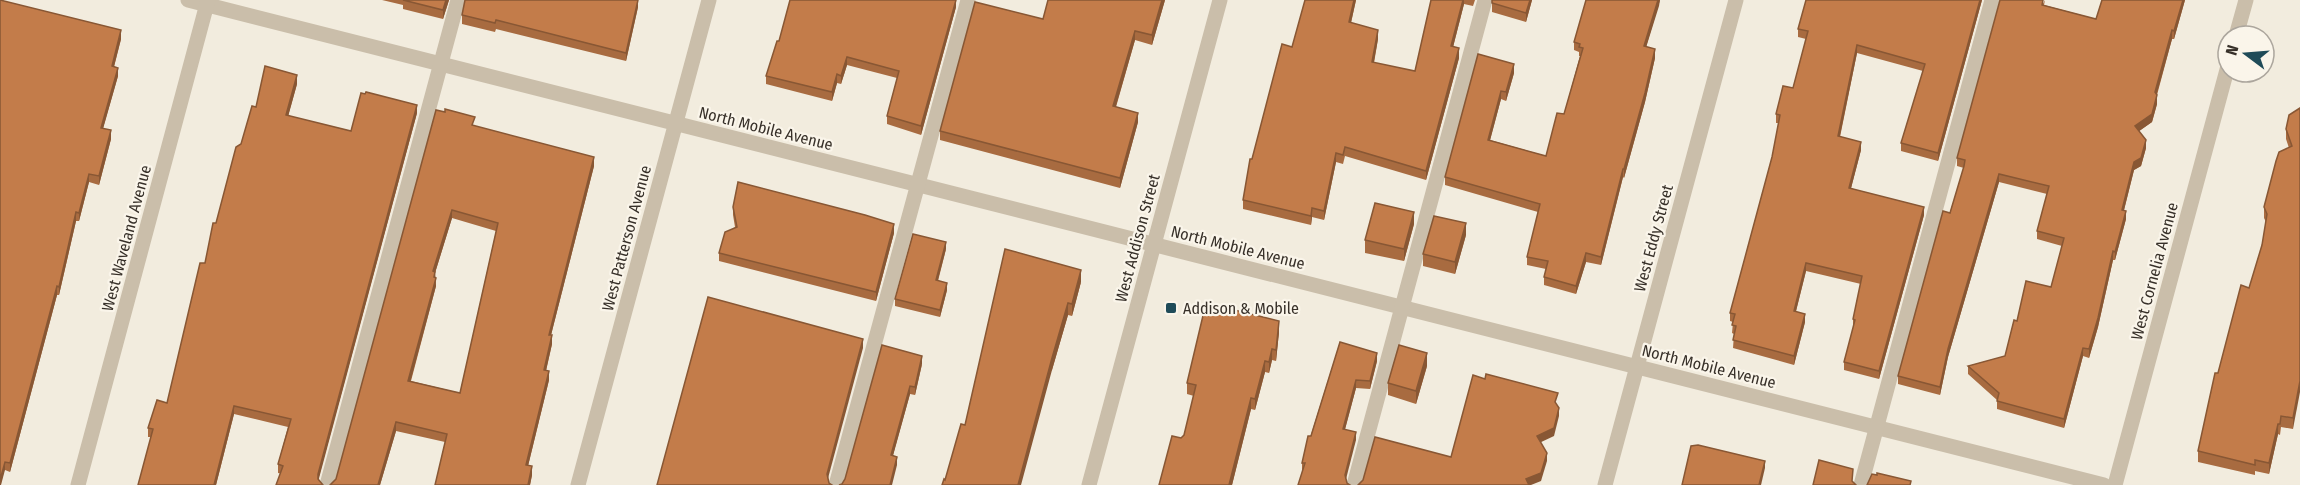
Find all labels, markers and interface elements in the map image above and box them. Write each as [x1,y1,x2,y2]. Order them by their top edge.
north arrow [2216,24,2276,84]
text: N [2222,43,2243,57]
street label: North Mobile Avenue [697,103,835,154]
street label: West Waveland Avenue [98,163,155,313]
street label: West Patterson Avenue [598,163,655,313]
street label: West Addison Street [1111,171,1164,304]
street label: West Eddy Street [1630,182,1677,294]
street label: West Cornelia Avenue [2127,200,2182,342]
street label: North Mobile Avenue [1169,222,1307,273]
place label: Addison & Mobile [1183,299,1299,318]
marker: Addison & Mobile [1164,301,1178,315]
street label: North Mobile Avenue [1640,341,1778,392]

